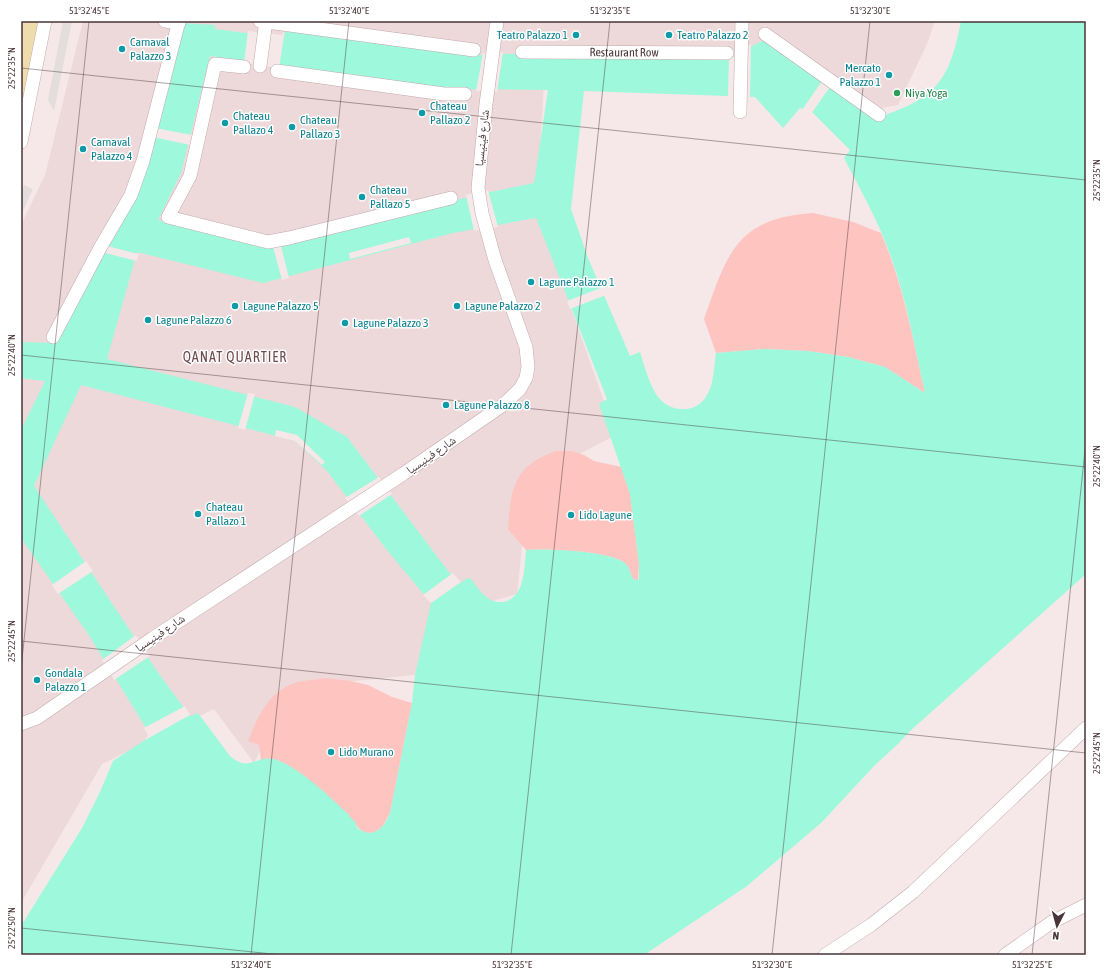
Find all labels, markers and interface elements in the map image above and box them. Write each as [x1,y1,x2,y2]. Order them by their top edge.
text: 51°32'45"E [69,5,110,16]
text: 51°32'40"E [329,5,370,16]
text: 51°32'35"E [590,5,631,16]
text: 51°32'30"E [850,5,891,16]
place label: Teatro Palazzo 1 [497,28,568,42]
place label: Teatro Palazzo 2 [677,28,748,42]
marker: Teatro Palazzo 1 [571,30,581,40]
marker: Teatro Palazzo 2 [664,30,674,40]
place label: Carnaval Palazzo 3 [130,35,171,63]
marker: Carnaval Palazzo 3 [117,44,127,54]
street label: Restaurant Row [589,45,659,60]
text: 25°22'35"N [6,47,17,89]
place label: Mercato Palazzo 1 [840,61,881,89]
marker: Mercato Palazzo 1 [884,70,894,80]
place label: Niya Yoga [905,86,948,100]
marker: Niya Yoga [892,88,902,98]
place label: Chateau Pallazo 2 [430,99,470,127]
marker: Chateau Pallazo 2 [417,108,427,118]
place label: Chateau Pallazo 4 [233,109,274,137]
street label: شارع فينيسيا [472,109,493,167]
place label: Chateau Pallazo 3 [300,113,340,141]
marker: Chateau Pallazo 4 [220,118,230,128]
marker: Chateau Pallazo 3 [287,122,297,132]
place label: Carnaval Palazzo 4 [91,135,133,163]
marker: Carnaval Palazzo 4 [78,144,88,154]
text: 25°22'35"N [1091,159,1102,201]
place label: Chateau Pallazo 5 [370,183,410,211]
marker: Chateau Pallazo 5 [357,192,367,202]
place label: Lagune Palazzo 1 [539,275,615,289]
marker: Lagune Palazzo 1 [526,277,536,287]
place label: Lagune Palazzo 5 [243,299,319,313]
place label: Lagune Palazzo 2 [465,299,541,313]
marker: Lagune Palazzo 5 [230,301,240,311]
marker: Lagune Palazzo 2 [452,301,462,311]
place label: Lagune Palazzo 6 [156,313,232,327]
marker: Lagune Palazzo 6 [143,315,153,325]
place label: Lagune Palazzo 3 [353,316,429,330]
marker: Lagune Palazzo 3 [340,318,350,328]
text: 25°22'40"N [6,334,17,376]
district label: QANAT QUARTIER [183,349,287,365]
place label: Lagune Palazzo 8 [454,398,530,412]
marker: Lagune Palazzo 8 [441,400,451,410]
street label: شارع فينيسيا [404,433,459,478]
text: 25°22'40"N [1091,445,1102,487]
place label: Chateau Pallazo 1 [206,500,247,528]
place label: Lido Lagune [579,508,632,522]
marker: Chateau Pallazo 1 [193,509,203,519]
marker: Lido Lagune [566,510,576,520]
street label: شارع فينيسيا [132,611,188,656]
text: 25°22'45"N [6,620,17,662]
place label: Gondala Palazzo 1 [45,666,87,694]
marker: Gondala Palazzo 1 [32,675,42,685]
text: 25°22'45"N [1091,732,1102,774]
place label: Lido Murano [339,745,394,759]
marker: Lido Murano [326,747,336,757]
north arrow [1037,906,1077,946]
text: 25°22'50"N [6,907,17,949]
text: N [1052,930,1060,942]
text: 51°32'40"E [231,959,272,970]
text: 51°32'35"E [492,959,533,970]
text: 51°32'30"E [752,959,793,970]
text: 51°32'25"E [1012,959,1053,970]

